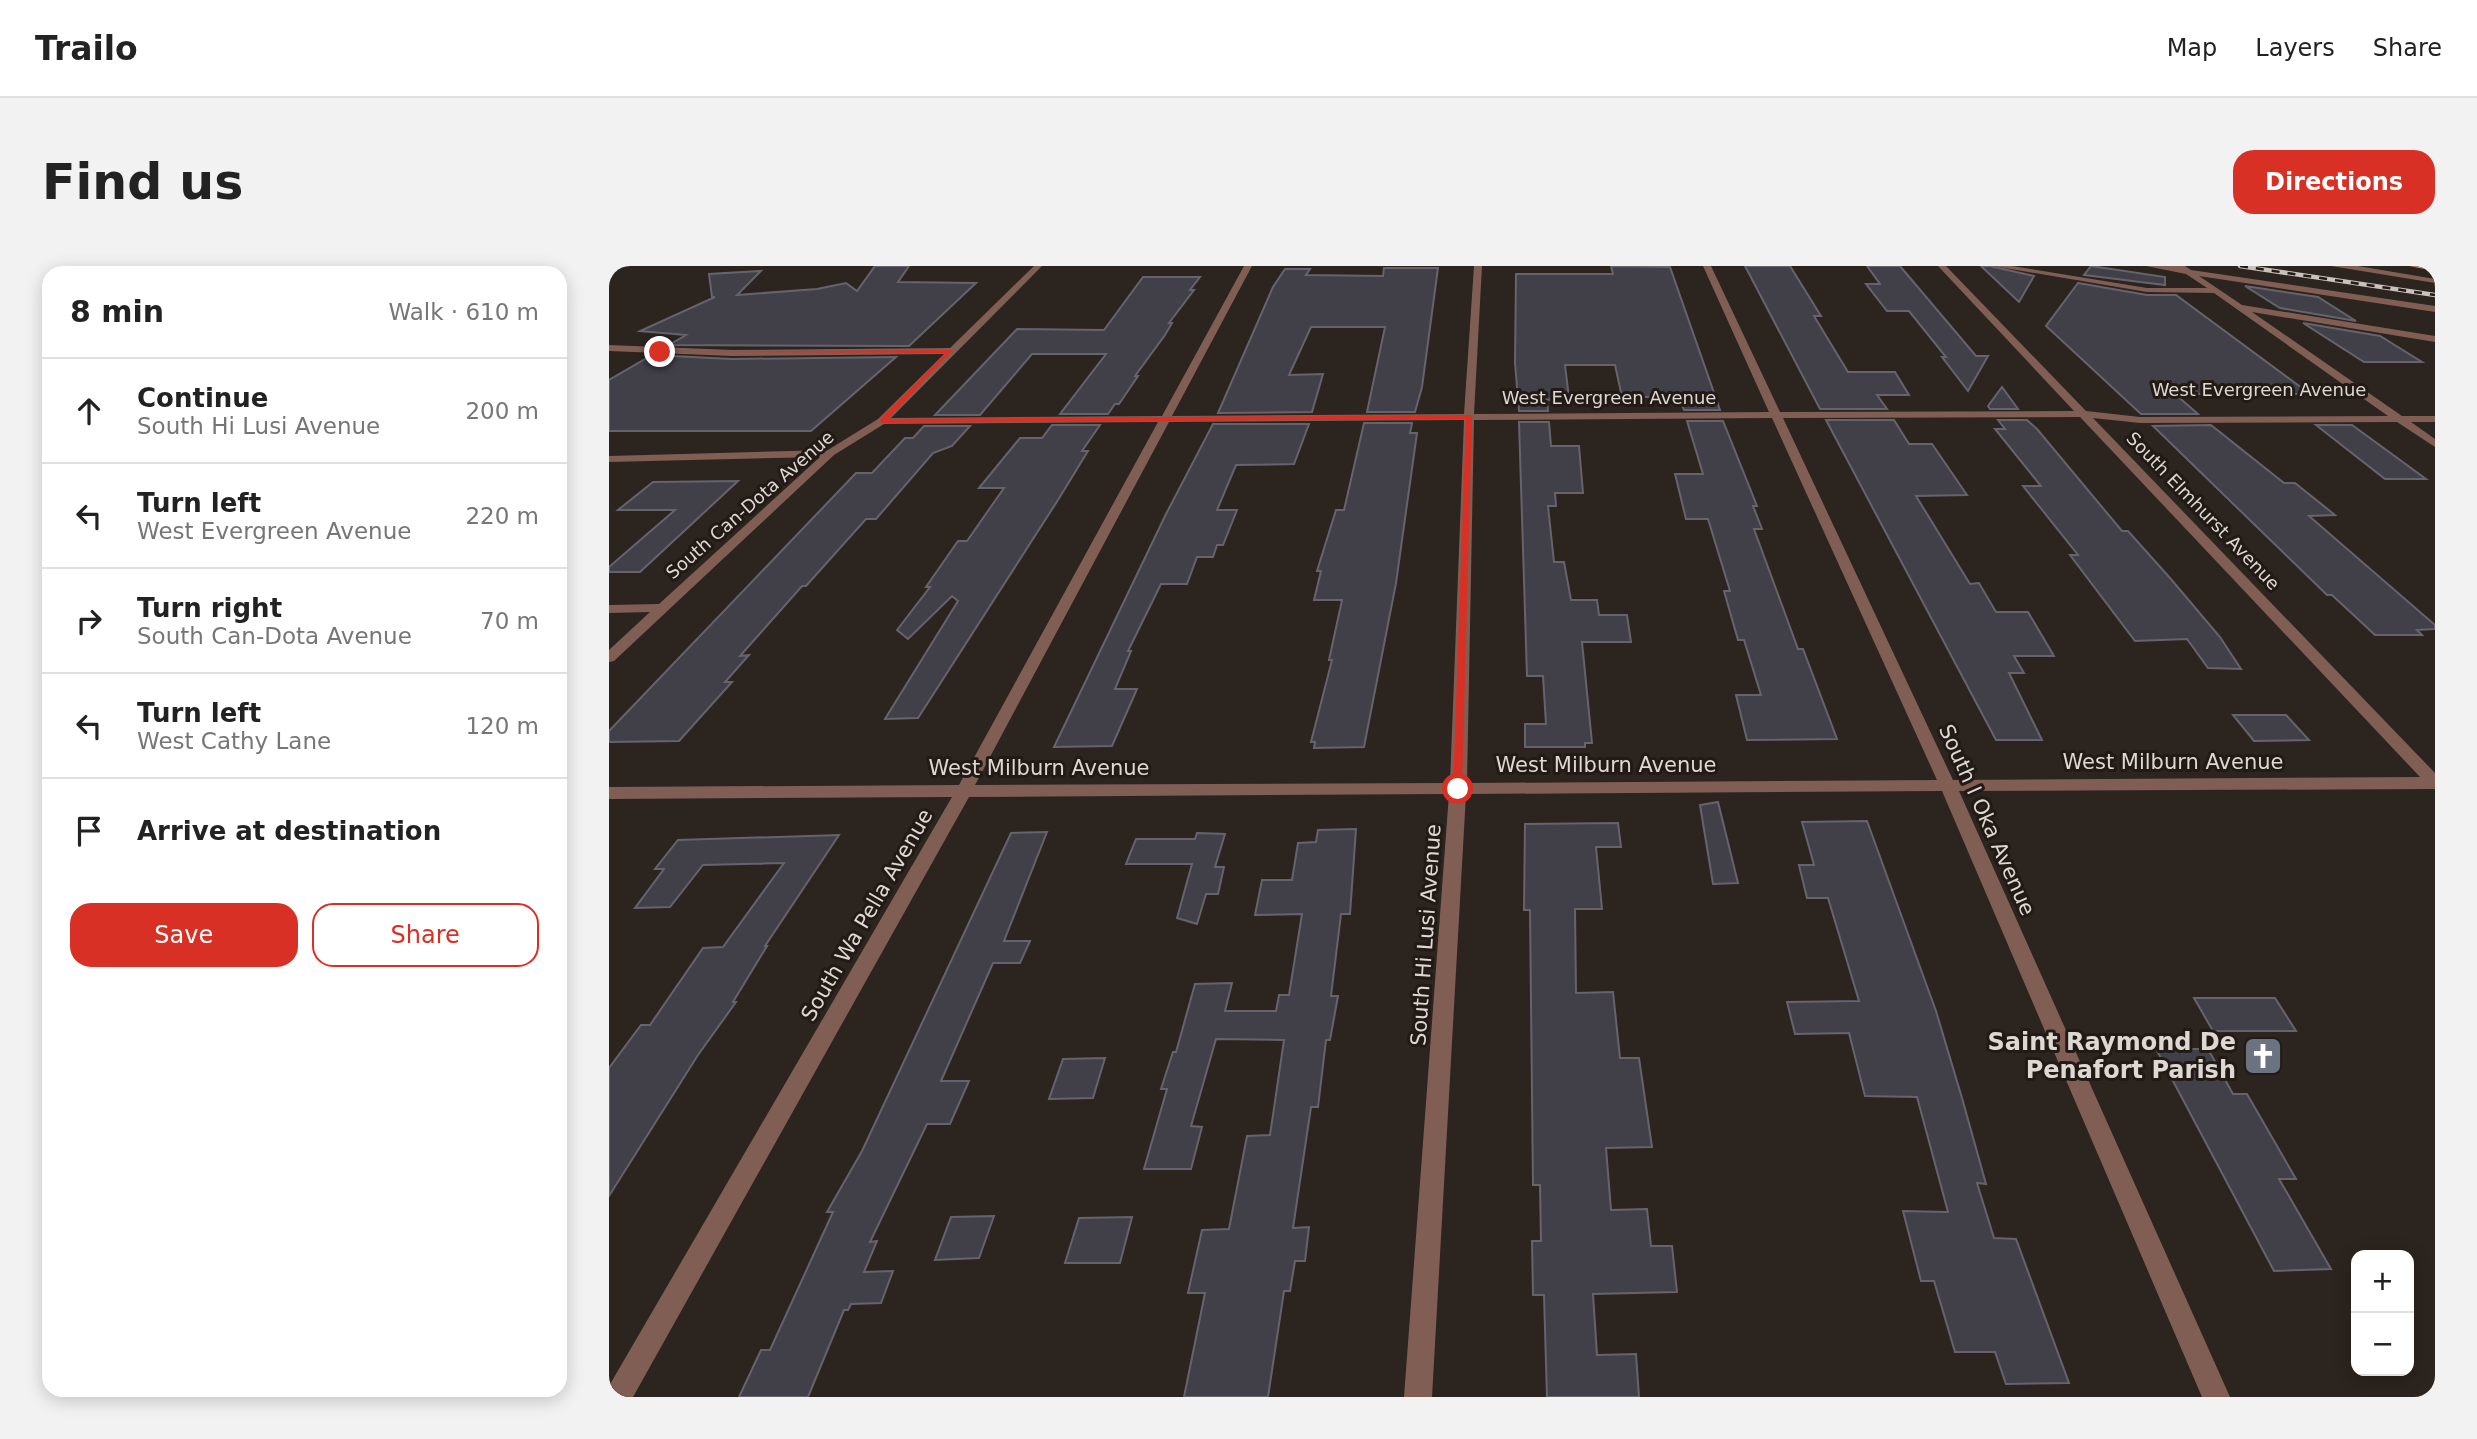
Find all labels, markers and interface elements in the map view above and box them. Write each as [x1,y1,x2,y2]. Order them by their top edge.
text: Trailo [35,29,138,68]
text: Map [2167,34,2217,62]
text: Layers [2255,34,2335,62]
text: Share [2373,34,2442,62]
button: Directions [2233,150,2435,214]
text: Find us [42,154,243,211]
text: 8 min [70,294,164,329]
text: Walk · 610 m [388,299,539,325]
route end [644,336,675,367]
street label: West Evergreen Avenue [2152,379,2366,400]
text: Continue [137,383,268,413]
street label: West Evergreen Avenue [1502,387,1716,408]
icon: ahead [70,392,108,430]
text: 200 m [465,398,539,424]
text: South Hi Lusi Avenue [137,413,380,439]
street label: South Can-Dota Avenue [662,426,838,583]
street label: South Elmhurst Avenue [2122,427,2284,594]
text: Turn left [137,488,261,518]
icon: left [70,497,108,535]
text: 220 m [465,503,539,529]
text: West Evergreen Avenue [137,518,411,544]
text: Turn right [137,593,282,623]
icon: right [70,602,108,640]
text: 70 m [480,608,539,634]
text: South Can-Dota Avenue [137,623,412,649]
text: Turn left [137,698,261,728]
icon: left [70,707,108,745]
text: 120 m [465,713,539,739]
street label: South I Oka Avenue [1934,721,2040,919]
text: West Cathy Lane [137,728,331,754]
street label: West Milburn Avenue [2062,750,2284,774]
street label: West Milburn Avenue [1495,753,1717,777]
street label: West Milburn Avenue [928,756,1150,780]
route start [1442,773,1473,804]
street label: South Wa Pella Avenue [796,805,938,1025]
icon: arrive [70,812,108,850]
text: Arrive at destination [137,816,441,846]
street label: South Hi Lusi Avenue [1406,823,1446,1047]
button: Save [70,903,298,967]
button: Share [312,903,539,967]
place label: Saint Raymond De Penafort Parish [1987,1028,2236,1084]
church icon: Saint Raymond De Penafort Parish [2242,1035,2284,1077]
map controls [2351,1250,2414,1376]
button: + [2351,1250,2414,1313]
button: − [2351,1313,2414,1376]

